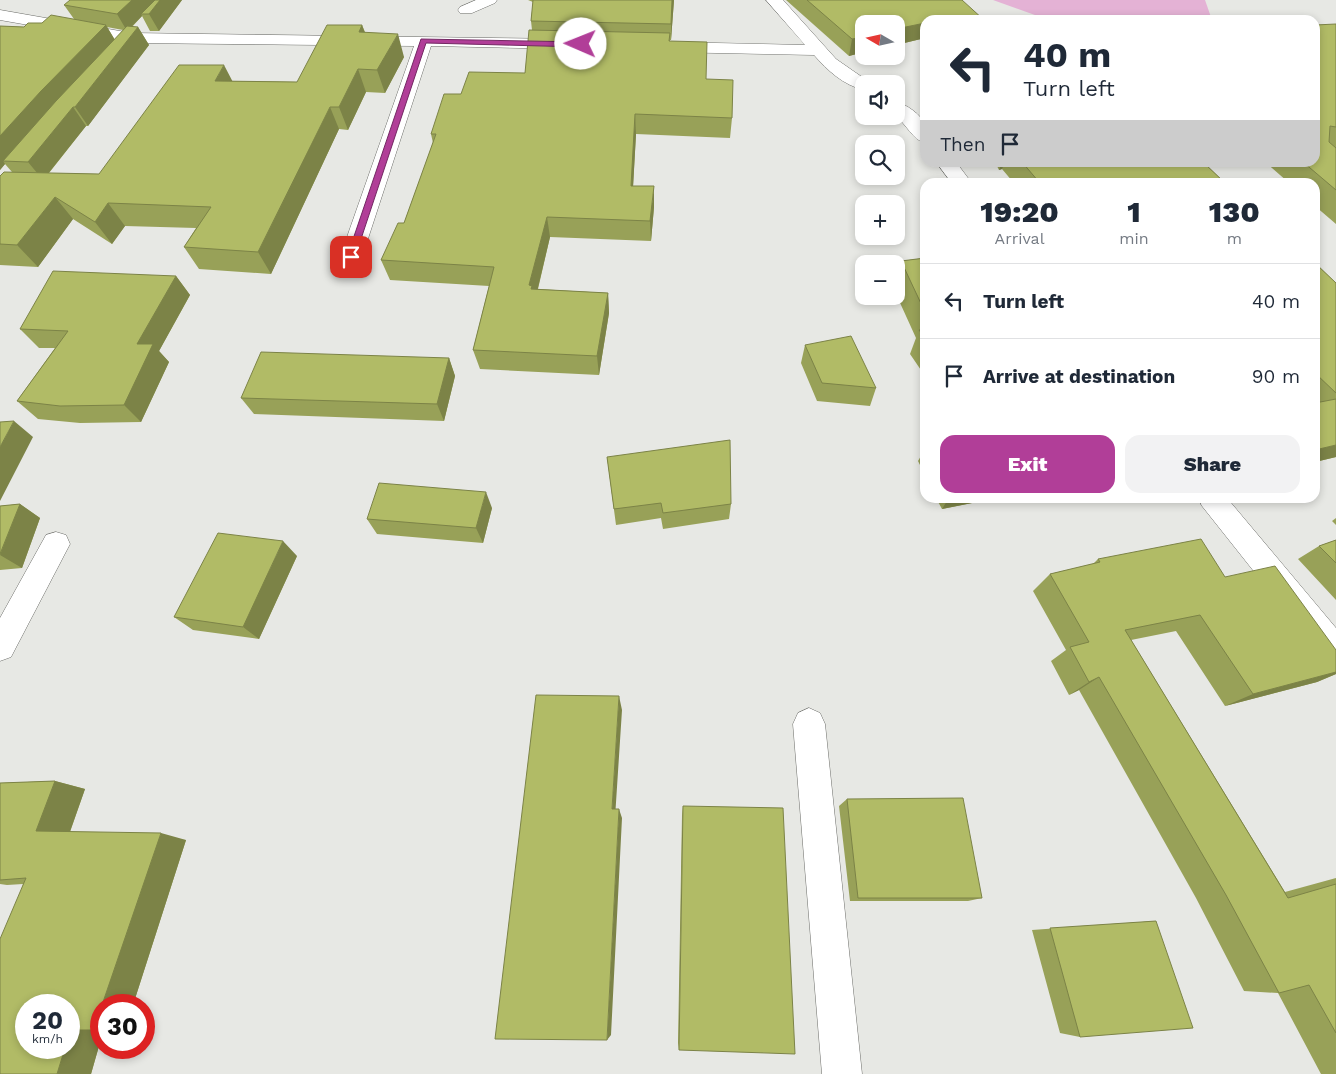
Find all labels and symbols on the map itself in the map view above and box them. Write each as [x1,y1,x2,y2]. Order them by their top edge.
north arrow [855,15,905,65]
position arrow [554,17,606,69]
pin [330,236,372,278]
speed limit sign: 30 [90,994,155,1059]

